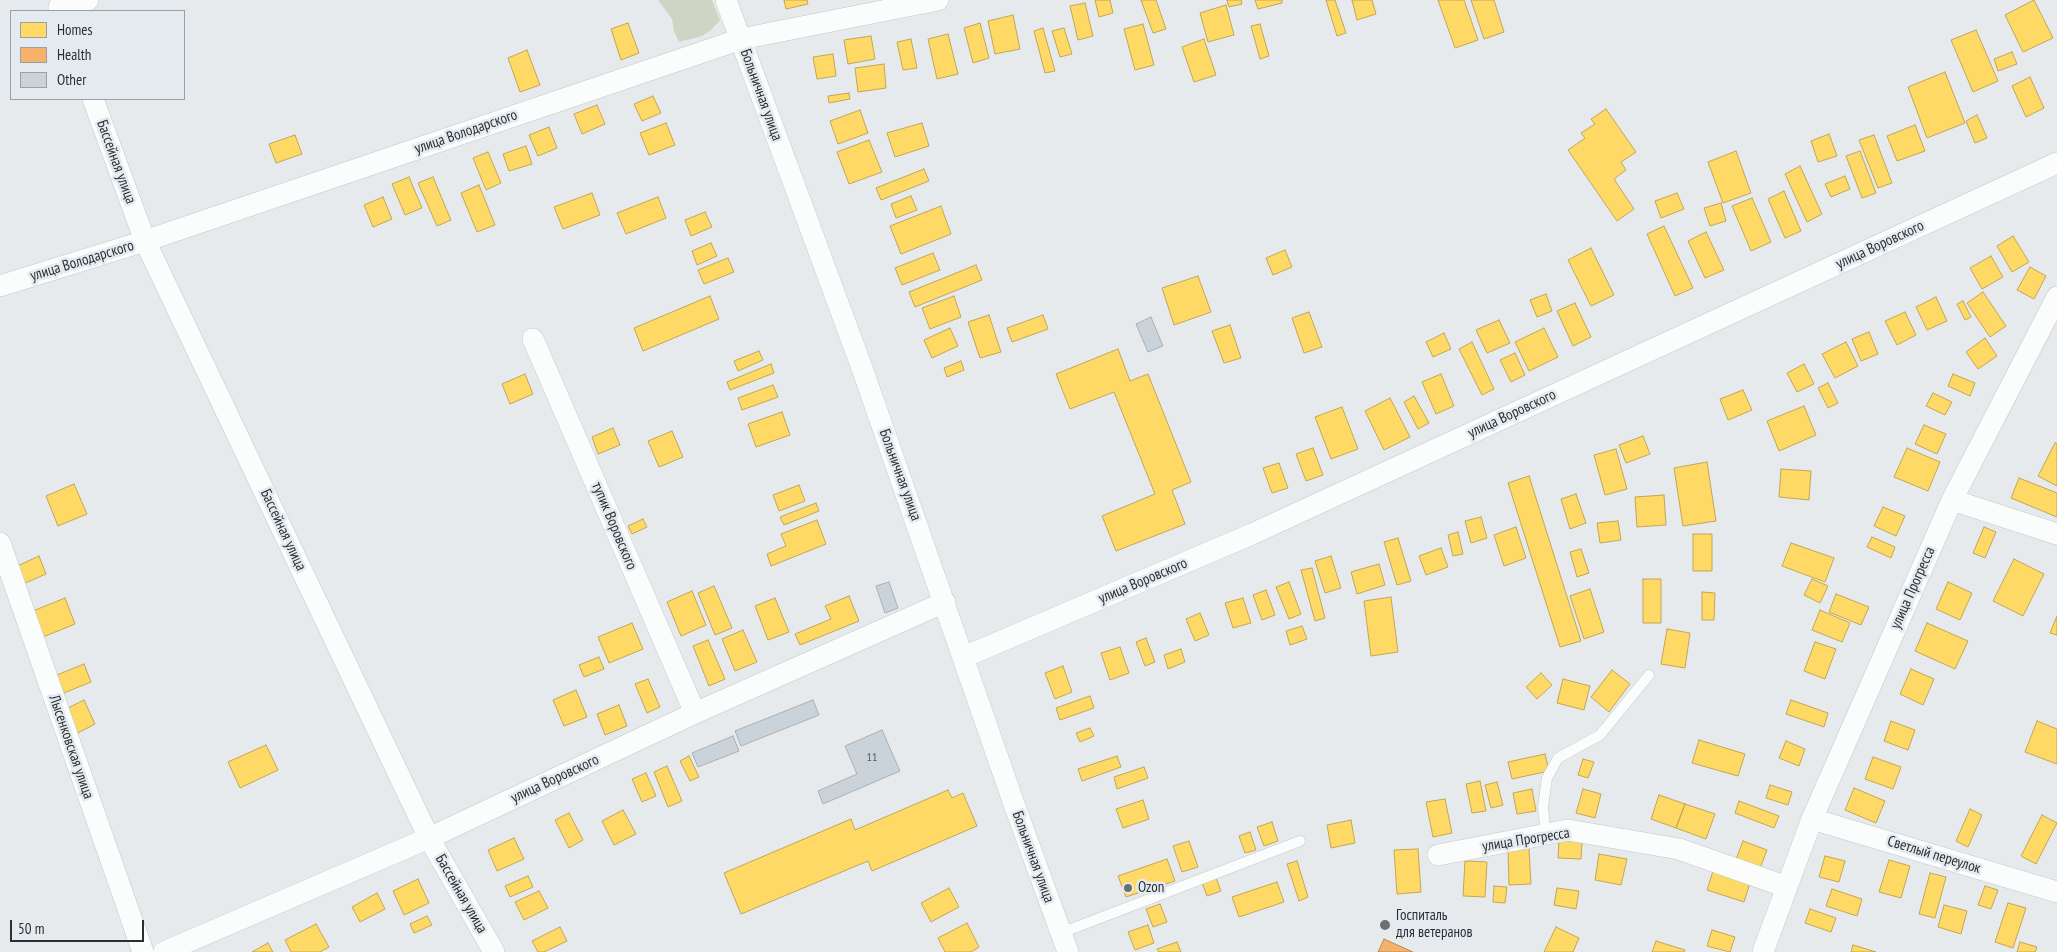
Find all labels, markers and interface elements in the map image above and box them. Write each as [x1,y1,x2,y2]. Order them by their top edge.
legend [10,10,185,100]
text: Homes [57,20,93,39]
text: Health [57,45,91,64]
street label: Больничная улица [736,47,786,143]
text: Other [57,70,86,89]
street label: улица Володарского [412,106,520,158]
street label: Бассейная улица [93,118,139,206]
street label: улица Воровского [1833,217,1927,273]
street label: улица Володарского [28,237,136,285]
street label: улица Воровского [1465,386,1559,442]
street label: Больничная улица [875,427,925,523]
street label: тупик Воровского [587,480,641,572]
street label: Бассейная улица [256,486,310,574]
street label: улица Прогресса [1887,544,1939,632]
street label: улица Воровского [1096,554,1190,608]
street label: Лысенковская улица [45,693,97,801]
street label: улица Воровского [508,751,602,807]
house number: 11 [867,751,877,765]
street label: Больничная улица [1008,809,1058,905]
street label: улица Прогресса [1481,824,1571,856]
street label: Светлый переулок [1885,832,1983,878]
street label: Бассейная улица [431,851,491,937]
place label: Ozon [1138,879,1164,897]
marker: Ozon [1122,882,1134,894]
place label: Госпиталь для ветеранов [1396,907,1473,942]
scale bar [12,910,146,942]
marker: Госпиталь для ветеранов [1378,918,1392,932]
text: 50 m [18,919,44,938]

